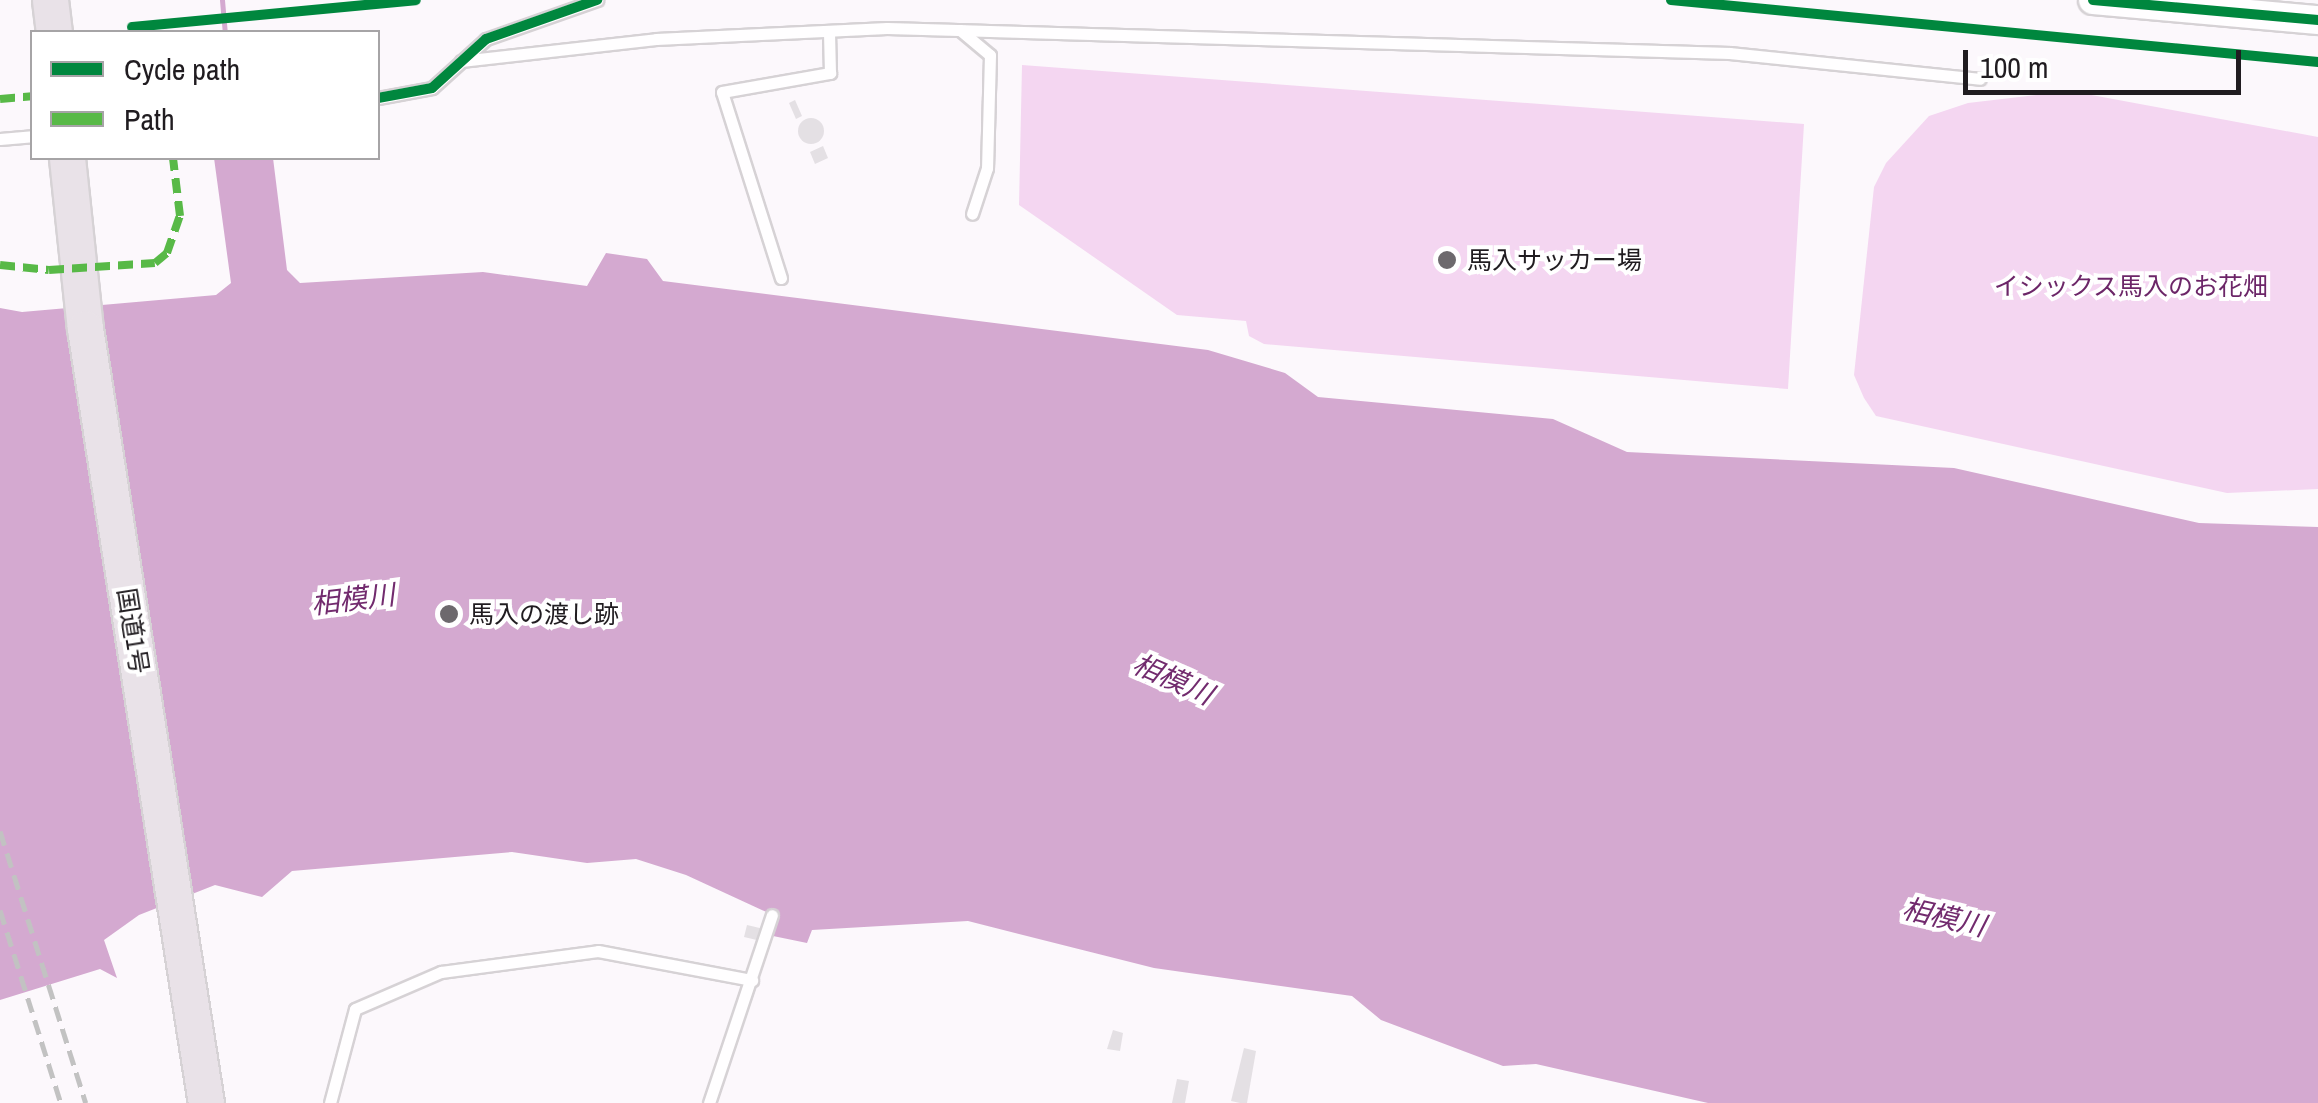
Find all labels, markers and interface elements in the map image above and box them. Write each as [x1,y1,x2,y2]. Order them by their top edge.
legend [30,30,380,160]
scale bar [1968,30,2246,92]
text: 100 m [1980,47,2048,87]
text: Cycle path [124,49,240,89]
text: Path [124,99,175,139]
place label: 馬入サッカー場 [1467,245,1642,275]
marker: 馬入サッカー場 [1436,249,1458,271]
park label: イシックス馬入のお花畑 [1994,271,2268,301]
water label: 相模川 [309,577,397,621]
street label: 国道1号 [111,586,155,676]
place label: 馬入の渡し跡 [469,599,619,629]
marker: 馬入の渡し跡 [438,603,460,625]
water label: 相模川 [1128,647,1218,711]
water label: 相模川 [1899,891,1989,943]

